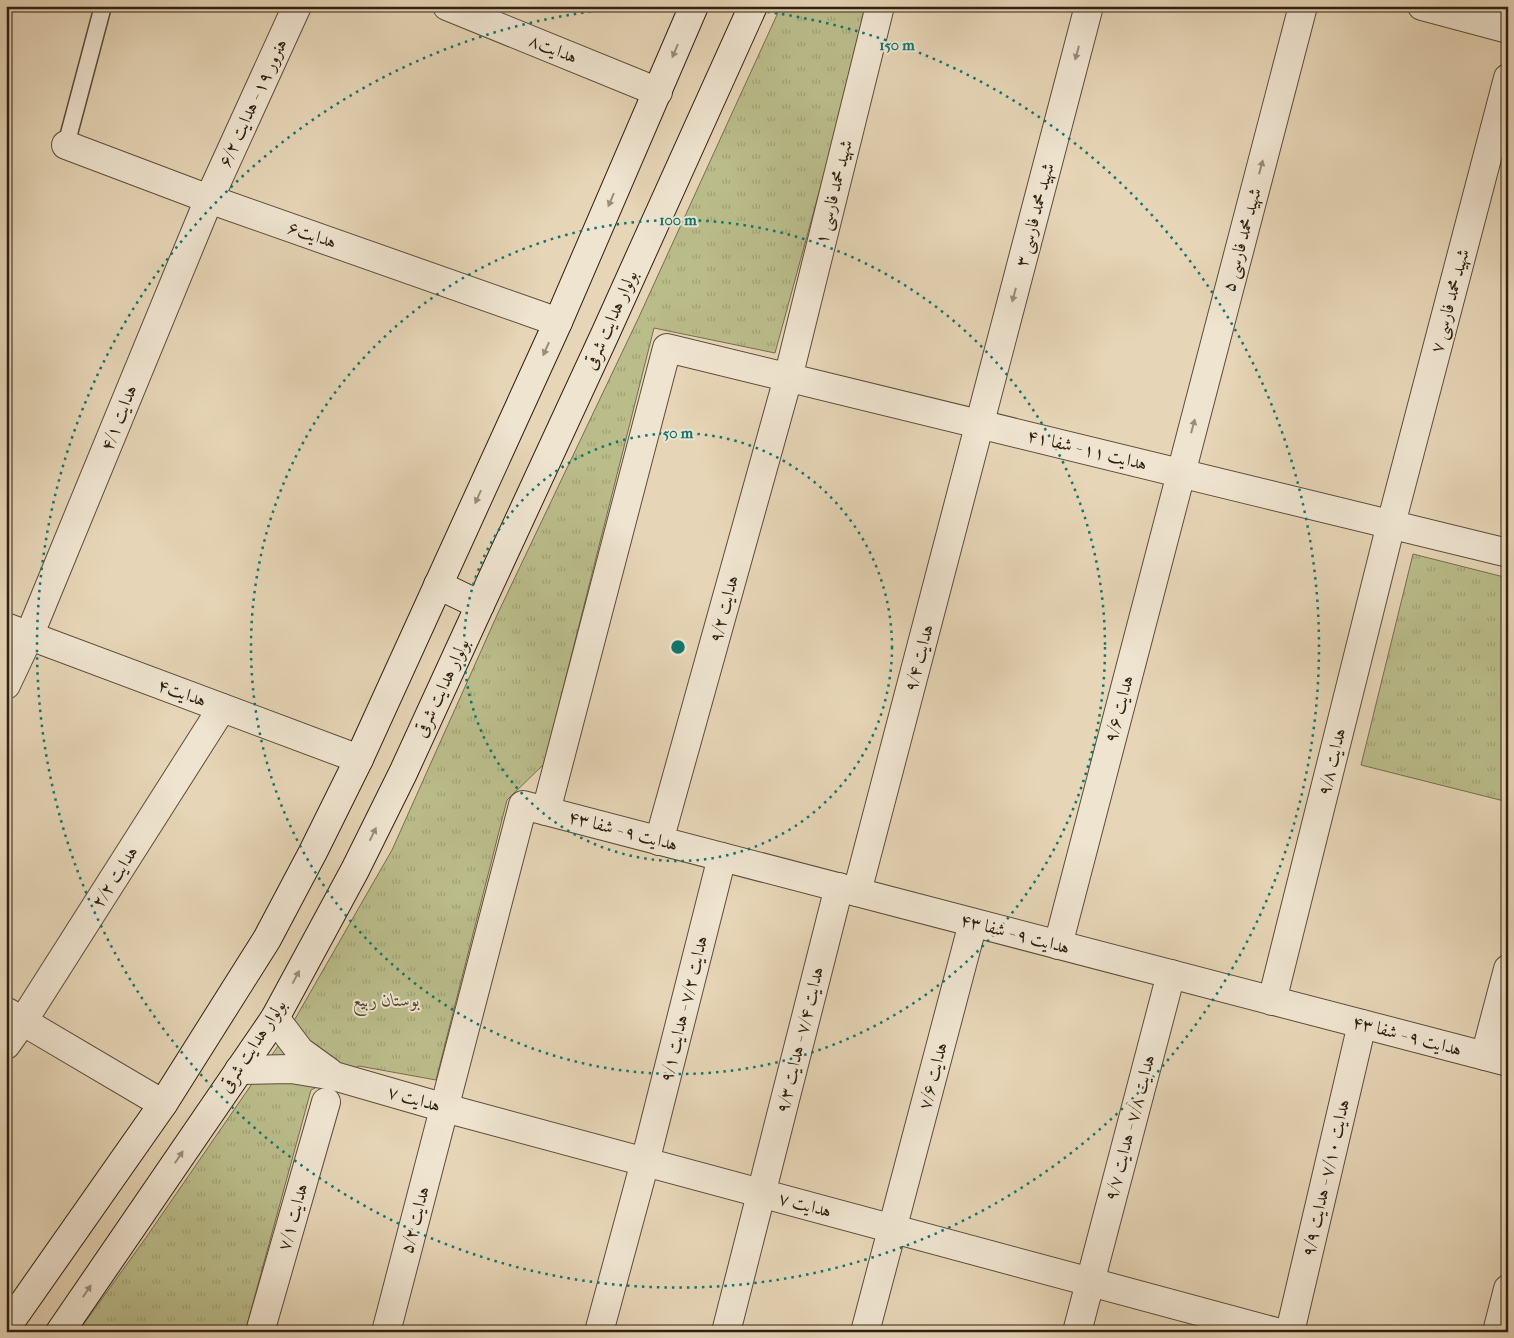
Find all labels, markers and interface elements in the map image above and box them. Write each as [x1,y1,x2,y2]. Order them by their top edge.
street label: هدایت۸ [525,30,580,69]
street label: هنرور ۱۹ - هدایت ۶/۲ [214,36,293,171]
text: 150 m [879,36,915,54]
one-way arrow [671,44,679,58]
one-way arrow [1073,46,1081,61]
street label: شهید محمد فارسی ۱ [811,138,859,247]
one-way arrow [1257,160,1265,175]
street label: شهید محمد فارسی ۳ [1011,161,1061,270]
street label: شهید محمد فارسی ۵ [1218,186,1268,295]
one-way arrow [606,193,614,208]
text: 100 m [659,211,697,229]
street label: هدایت۶ [284,217,339,254]
street label: شهید محمد فارسی ۷ [1426,247,1476,356]
street label: بولوار هدایت شرقی [580,267,643,373]
one-way arrow [1010,288,1018,303]
one-way arrow [541,342,549,356]
street label: هدایت ۴/۱ [96,382,143,454]
one-way arrow [1189,418,1197,433]
text: 50 m [663,424,694,442]
street label: هدایت ۱۱ - شفا ۴۱ [1024,425,1149,476]
one-way arrow [474,490,482,504]
street label: هدایت ۹/۲ [705,573,744,645]
street label: هدایت ۹/۴ [900,622,939,694]
street label: بولوار هدایت شرقی [410,635,475,741]
centre of rings [669,638,687,656]
street label: هدایت ۹/۶ [1100,673,1139,745]
street label: هدایت۴ [154,675,209,712]
street label: هدایت ۹/۸ [1313,726,1352,798]
street label: هدایت ۹ - شفا ۴۳ [566,806,680,857]
one-way arrow [369,827,377,841]
street label: هدایت ۲/۲ [87,842,143,912]
street label: هدایت ۹ - شفا ۴۳ [958,909,1072,960]
street label: هدایت ۷/۲ - هدایت ۹/۱ [656,933,713,1085]
street label: هدایت ۷/۴ - هدایت ۹/۳ [772,964,829,1116]
one-way arrow [292,970,300,985]
park label: بوستان ربیع [352,990,420,1016]
street label: بولوار هدایت شرقی [215,996,292,1097]
street label: هدایت ۹ - شفا ۴۳ [1350,1011,1464,1062]
street label: هدایت ۷/۶ [914,1040,953,1112]
street label: هدایت ۷/۸ - هدایت ۹/۷ [1100,1053,1161,1204]
street label: هدایت ۷ [385,1081,443,1118]
street label: هدایت ۷/۱۰ - هدایت ۹/۹ [1298,1097,1355,1259]
one-way arrow [174,1150,184,1164]
street label: هدایت ۷/۱ [273,1181,314,1253]
street label: هدایت ۵/۲ [396,1184,435,1256]
street label: هدایت ۷ [776,1188,834,1223]
one-way arrow [83,1285,92,1298]

